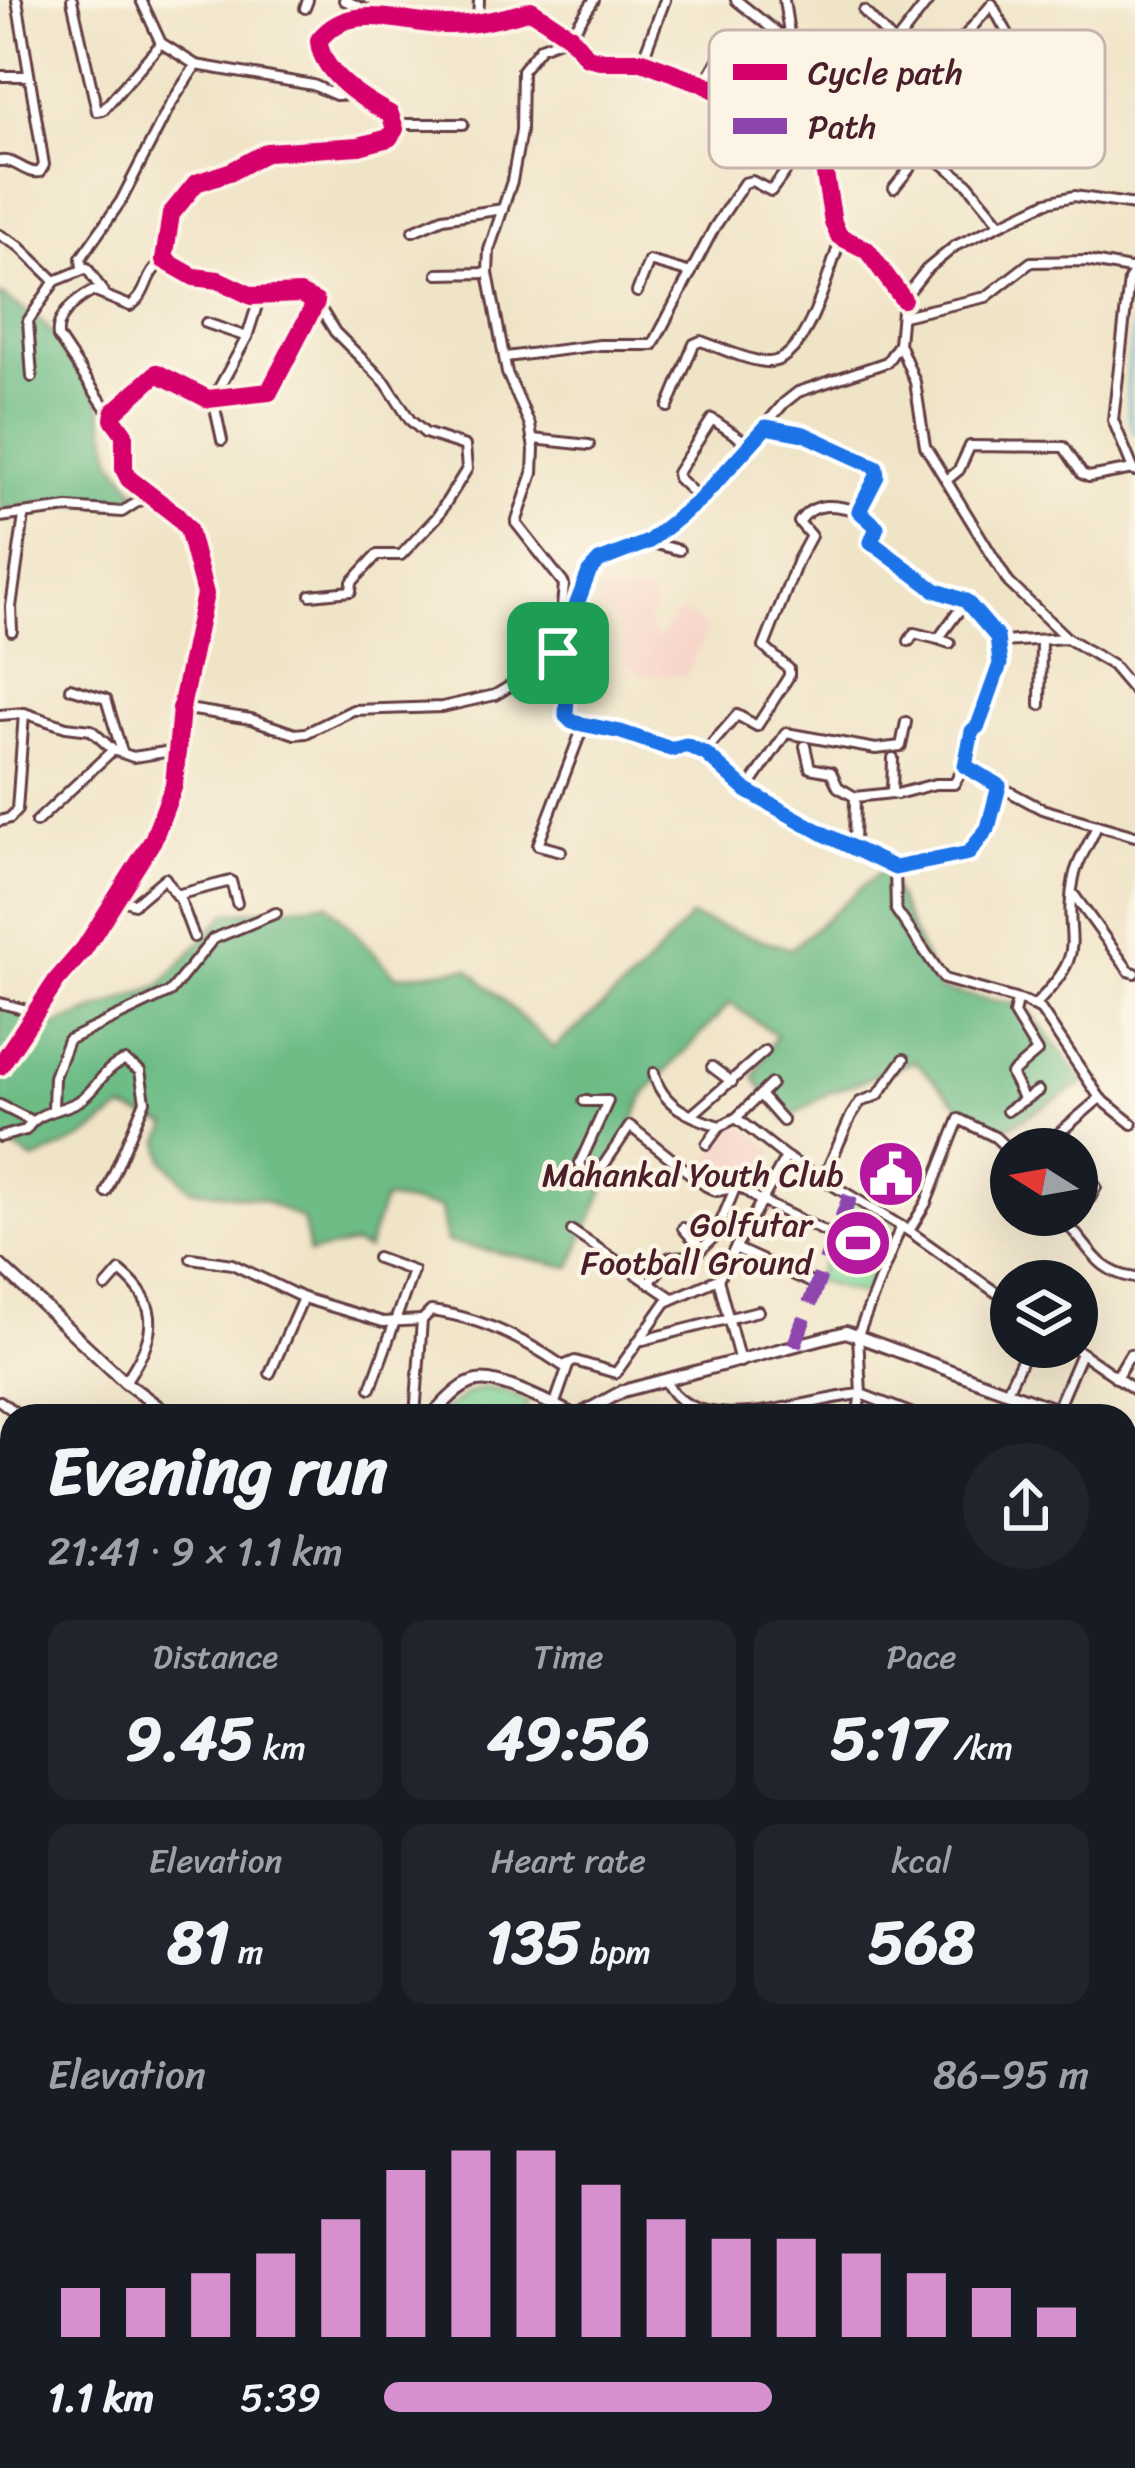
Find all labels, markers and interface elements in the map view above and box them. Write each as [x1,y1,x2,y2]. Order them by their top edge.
legend [709,30,1105,168]
text: Cycle path [808,44,963,102]
text: Path [808,98,876,156]
pin [507,602,609,704]
icon: arrive [525,620,591,686]
north arrow [990,1128,1098,1236]
map controls [990,1128,1098,1368]
public building icon: Mahankal Youth Club [856,1139,926,1209]
place label: Mahankal Youth Club [542,1146,844,1204]
place label: Golfutar Football Ground [581,1196,815,1292]
sports icon: Golfutar Football Ground [823,1208,893,1278]
button: layers [990,1260,1098,1368]
text: Evening run [48,1413,388,1530]
button: share [963,1443,1089,1569]
text: 21:41 · 9 × 1.1 km [48,1517,343,1586]
text: Distance [153,1628,278,1686]
text: Time [534,1628,603,1686]
text: Pace [886,1628,957,1686]
text: 9.45 [125,1686,254,1792]
text: 49:56 [487,1686,650,1792]
text: 5:17 [830,1686,945,1792]
text: km [254,1719,306,1777]
text: /km [945,1719,1013,1777]
text: Elevation [149,1832,282,1890]
text: Heart rate [491,1832,646,1890]
text: kcal [892,1832,951,1890]
text: 81 [168,1890,229,1996]
text: 135 [486,1890,581,1996]
text: 568 [868,1890,975,1996]
text: m [229,1923,263,1981]
text: bpm [581,1923,651,1981]
text: Elevation [48,2040,206,2109]
text: 86–95 m [933,2040,1089,2109]
text: 1.1 km [48,2363,154,2432]
text: 5:39 [240,2363,321,2432]

